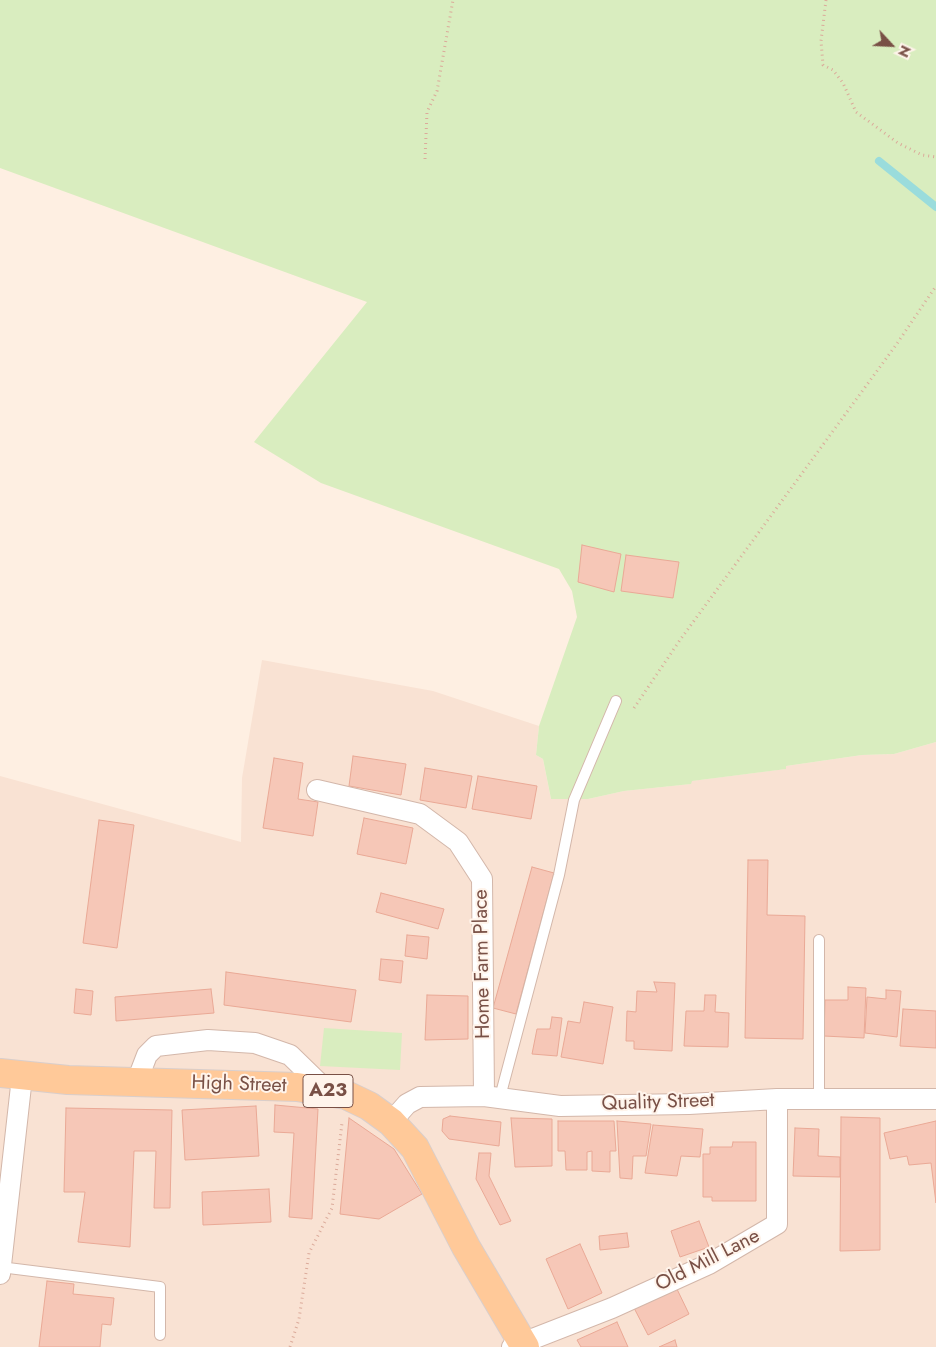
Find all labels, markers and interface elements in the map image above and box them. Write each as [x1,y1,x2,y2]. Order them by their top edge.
north arrow [866,20,916,70]
text: N [893,42,916,61]
street label: Home Farm Place [470,889,496,1039]
street label: High Street [191,1071,287,1099]
road number: A23 [303,1074,353,1108]
street label: Quality Street [601,1089,715,1117]
street label: Old Mill Lane [652,1224,764,1298]

